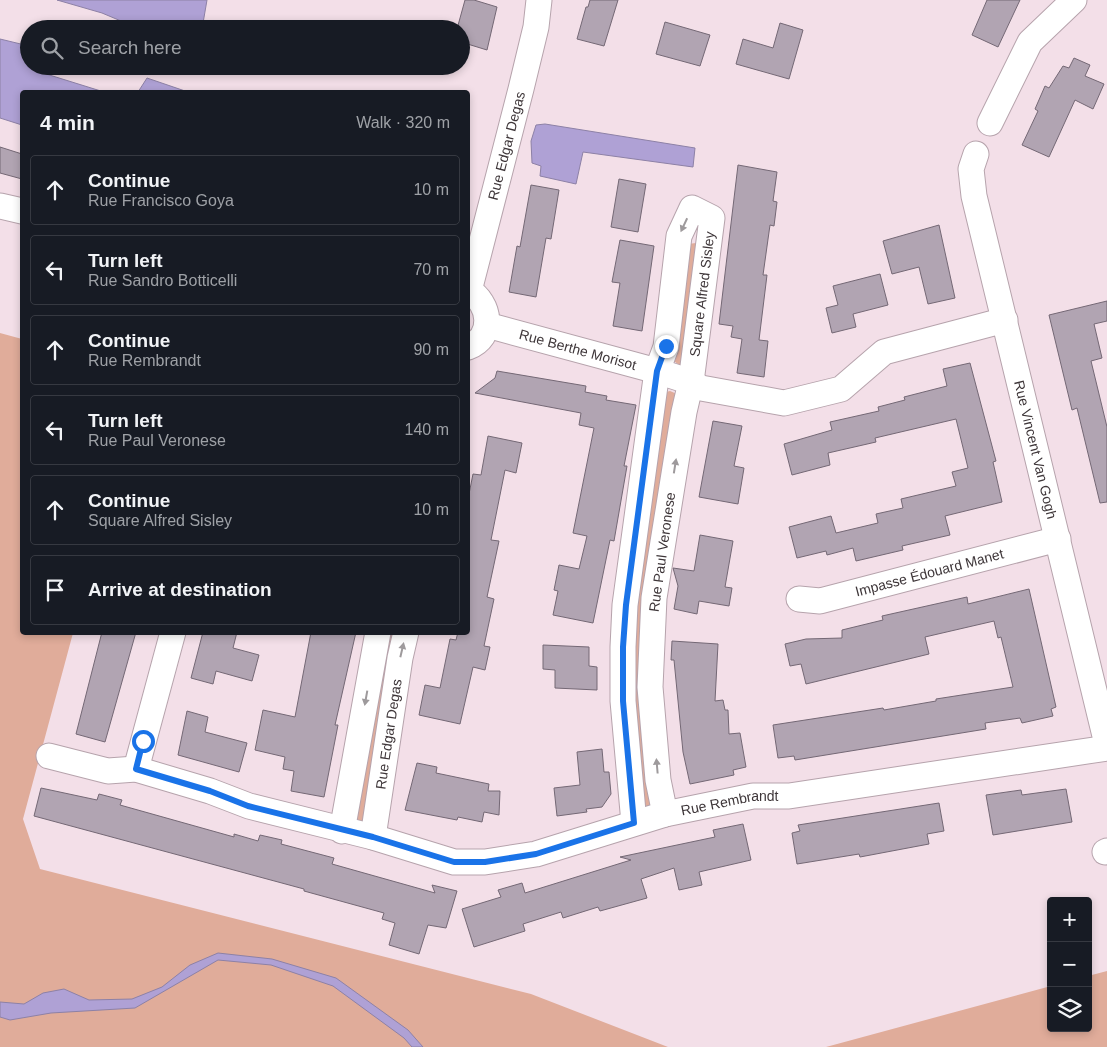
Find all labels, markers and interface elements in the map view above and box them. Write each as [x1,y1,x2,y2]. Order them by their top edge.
search box [20,20,470,75]
icon: search [38,34,66,62]
text: Search here [78,37,182,58]
street label: Rue Edgar Degas [485,90,528,202]
text: 4 min [40,111,95,134]
text: Walk · 320 m [356,114,450,131]
text: Continue [88,170,170,191]
icon: ahead [41,176,69,204]
text: 10 m [413,181,449,198]
text: Rue Francisco Goya [88,192,234,209]
one-way arrow [679,218,687,232]
street label: Square Alfred Sisley [686,230,718,358]
text: Turn left [88,250,163,271]
icon: left [41,256,69,284]
text: 70 m [413,261,449,278]
text: Rue Sandro Botticelli [88,272,237,289]
street label: Rue Berthe Morisot [517,326,638,373]
text: Continue [88,330,170,351]
route end [655,335,678,358]
icon: ahead [41,336,69,364]
text: 90 m [413,341,449,358]
text: Rue Rembrandt [88,352,201,369]
street label: Rue Vincent Van Gogh [1011,379,1060,521]
text: Turn left [88,410,163,431]
icon: left [41,416,69,444]
text: 140 m [405,421,449,438]
text: Rue Paul Veronese [88,432,226,449]
one-way arrow [672,457,680,473]
text: Continue [88,490,170,511]
street label: Rue Paul Veronese [646,491,678,613]
icon: ahead [41,496,69,524]
text: 10 m [413,501,449,518]
text: Square Alfred Sisley [88,512,232,529]
street label: Impasse Édouard Manet [853,546,1005,600]
icon: arrive [41,576,69,604]
text: Arrive at destination [88,579,272,600]
one-way arrow [398,643,406,658]
street label: Rue Edgar Degas [372,678,405,790]
one-way arrow [361,690,369,706]
route start [132,730,155,753]
one-way arrow [652,758,660,774]
street label: Rue Rembrandt [679,788,779,819]
map controls [1047,897,1092,1032]
button: + [1047,897,1092,942]
button: − [1047,942,1092,987]
button: layers [1047,987,1092,1032]

